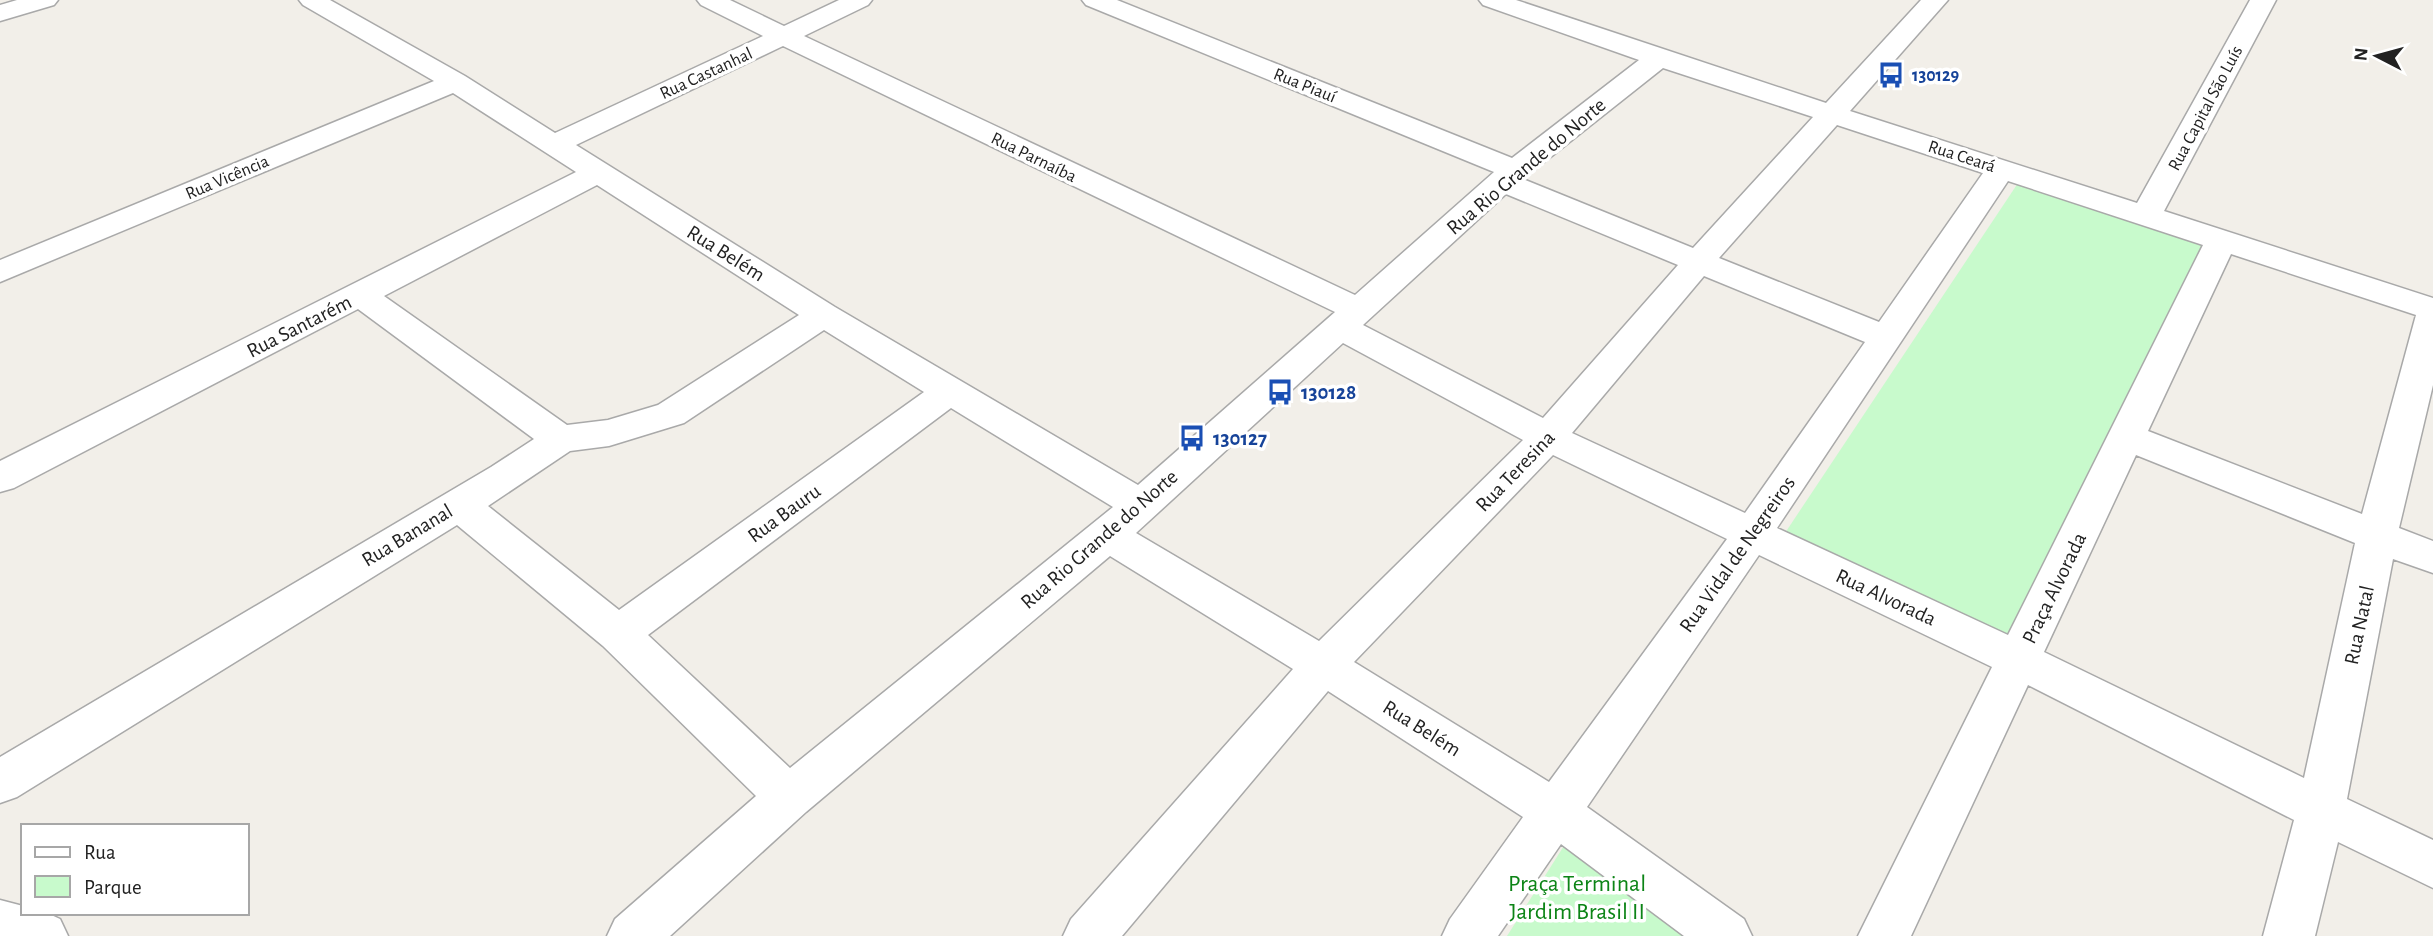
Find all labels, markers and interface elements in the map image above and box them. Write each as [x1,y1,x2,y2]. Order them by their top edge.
north arrow [2342,21,2412,91]
street label: Rua Capital São Luís [2165,43,2246,174]
street label: Rua Castanhal [657,45,755,103]
text: N [2351,47,2372,62]
bus stop icon: 130129 [1876,60,1906,90]
street label: Rua Piauí [1271,65,1339,107]
place label: 130129 [1912,67,1960,85]
street label: Rua Rio Grande do Norte [1443,94,1610,239]
street label: Rua Parnaíba [988,130,1079,186]
street label: Rua Ceará [1926,138,1998,176]
street label: Rua Vicência [183,152,272,204]
street label: Rua Belém [683,221,768,286]
street label: Rua Santarém [244,291,355,362]
bus stop icon: 130128 [1265,377,1295,407]
place label: 130128 [1301,382,1356,403]
bus stop icon: 130127 [1177,423,1207,453]
street label: Rua Teresina [1472,427,1559,516]
place label: 130127 [1213,428,1267,449]
street label: Rua Rio Grande do Norte [1017,466,1182,613]
street label: Rua Vidal de Negreiros [1676,472,1799,636]
street label: Rua Bauru [744,480,825,547]
street label: Rua Bananal [358,500,456,571]
street label: Praça Alvorada [2019,529,2090,647]
street label: Rua Alvorada [1832,565,1939,630]
street label: Rua Natal [2341,584,2378,667]
street label: Rua Belém [1379,696,1464,761]
legend [21,824,248,915]
text: Rua [84,842,116,863]
park label: Praça Terminal Jardim Brasil II [1508,872,1646,924]
text: Parque [84,877,142,898]

